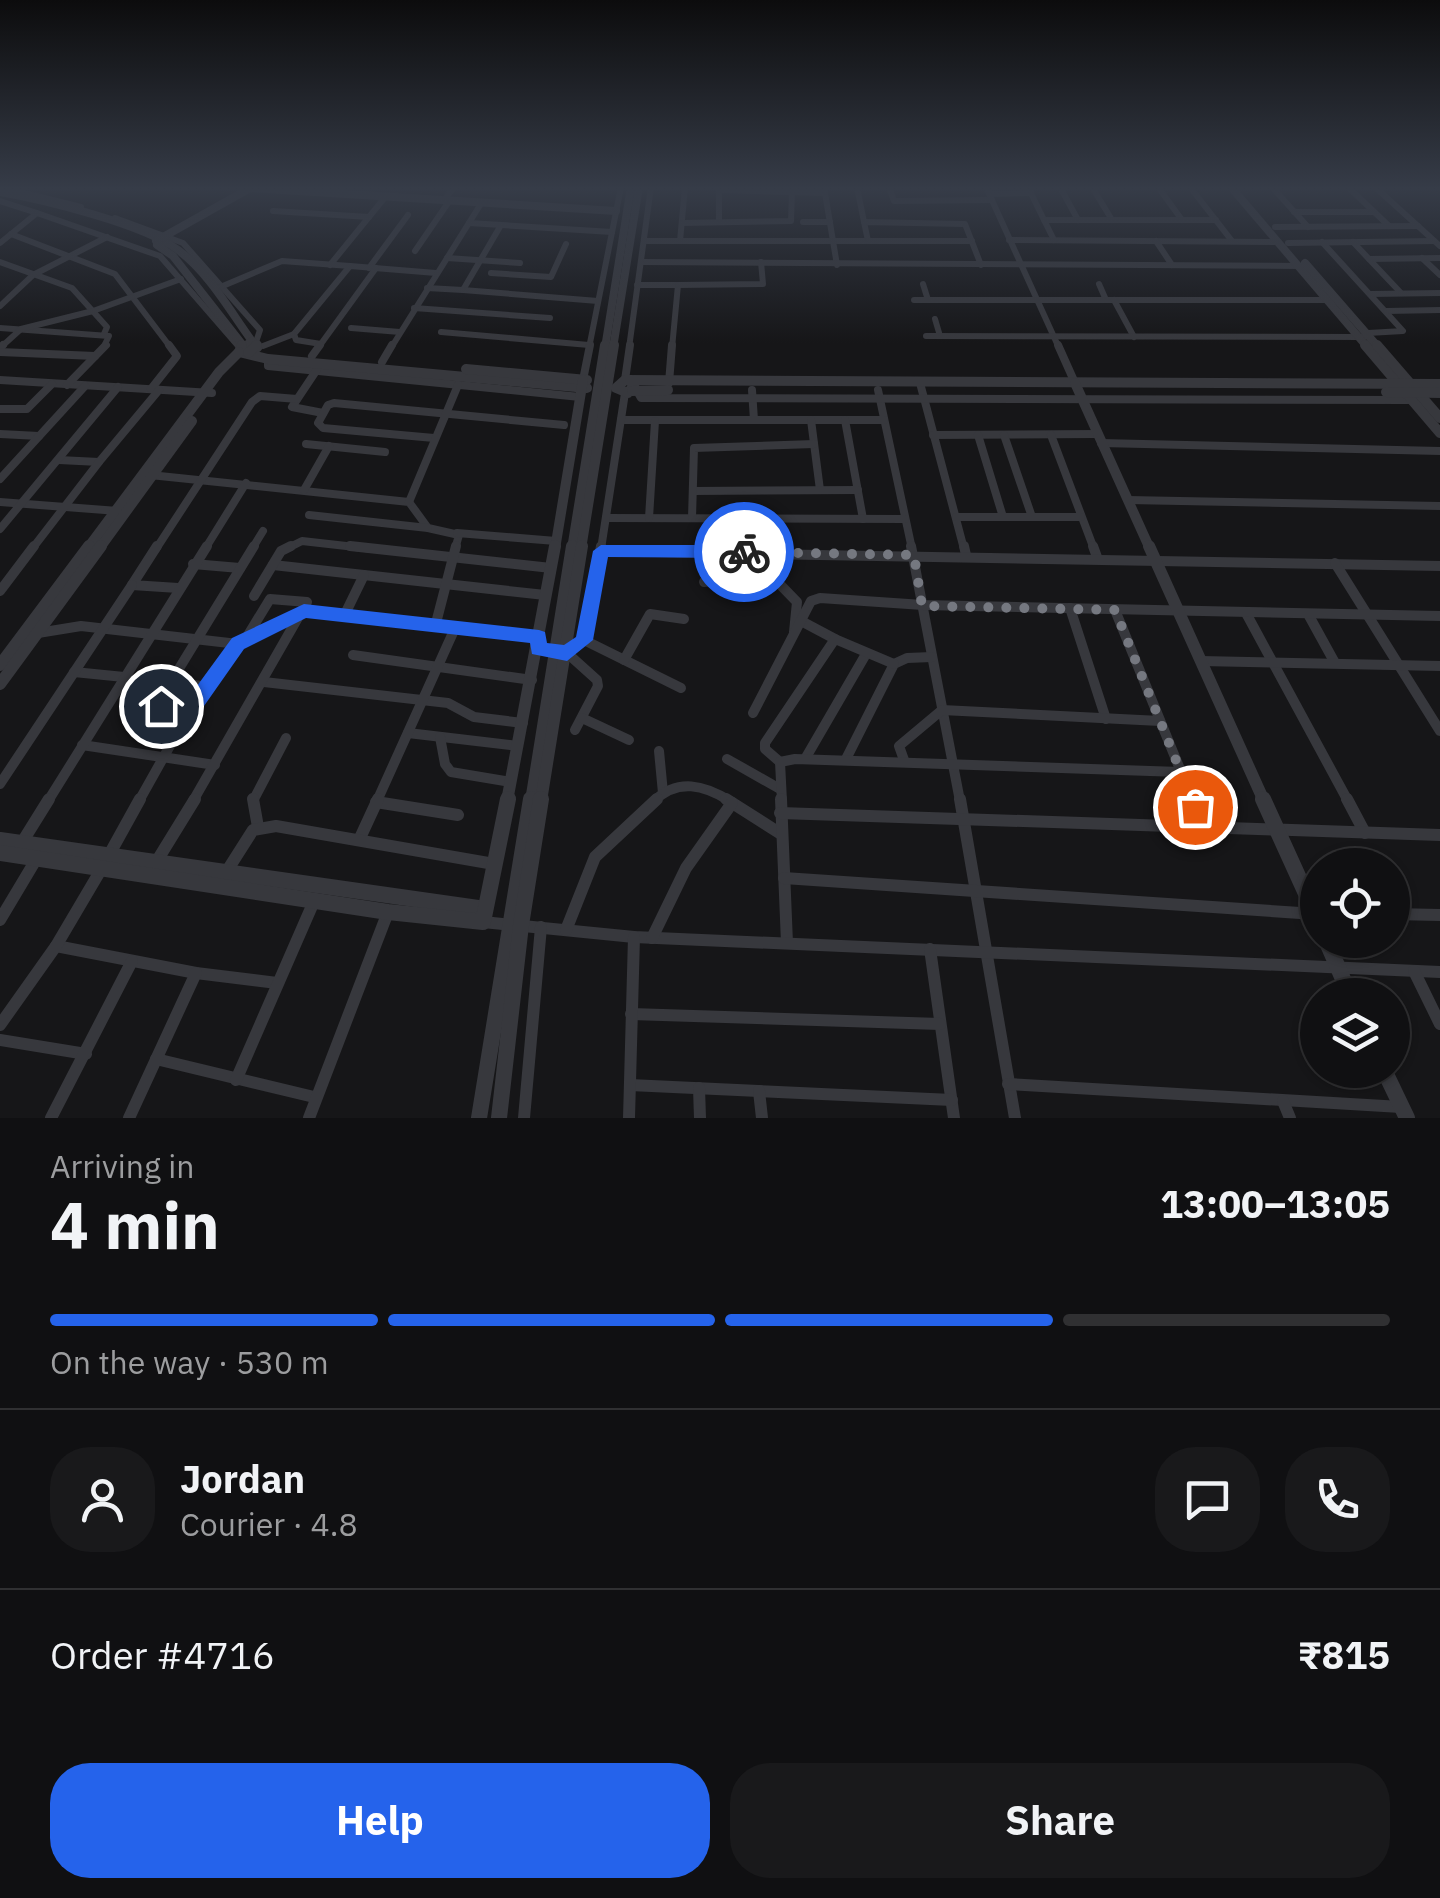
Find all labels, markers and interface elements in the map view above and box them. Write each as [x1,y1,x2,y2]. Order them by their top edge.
courier [694,502,794,602]
icon: bike [717,525,772,580]
pin [119,664,204,749]
icon: home [134,679,189,734]
pin [1153,765,1238,850]
icon: bag [1168,780,1223,835]
map controls [1300,848,1410,1088]
button: locate [1300,848,1410,958]
button: layers [1300,978,1410,1088]
text: Arriving in [50,1145,195,1187]
text: 13:00–13:05 [1160,1179,1390,1228]
text: 4 min [50,1182,220,1267]
text: On the way · 530 m [50,1341,329,1383]
button: person [50,1447,155,1552]
button: chat [1155,1447,1260,1552]
button: phone [1285,1447,1390,1552]
text: Jordan [180,1454,305,1503]
text: Courier · 4.8 [180,1503,358,1545]
text: Order #4716 [50,1630,275,1679]
text: ₹815 [1298,1630,1390,1679]
button: Help [50,1763,710,1878]
button: Share [730,1763,1390,1878]

